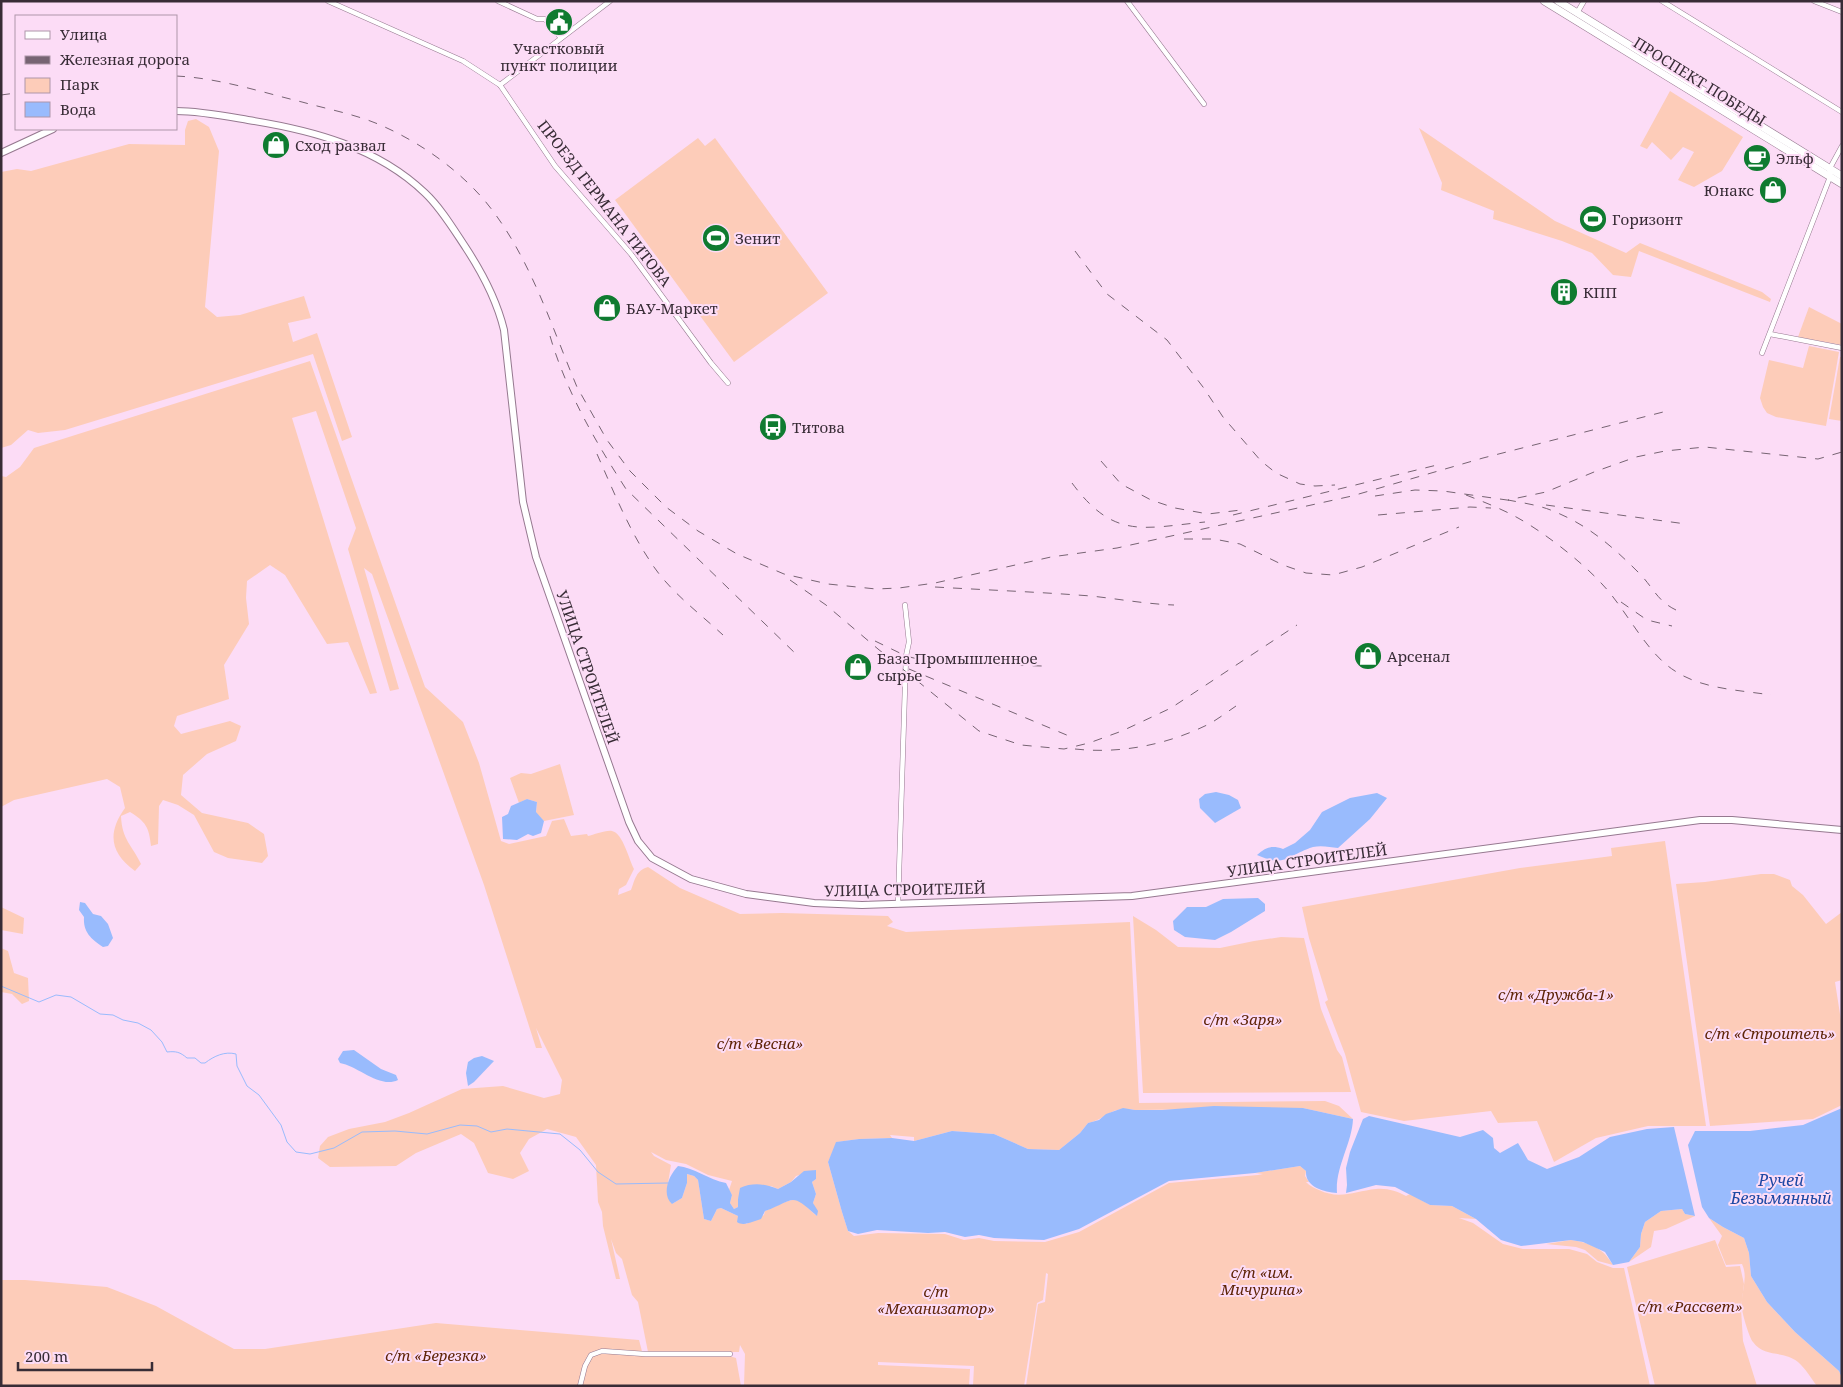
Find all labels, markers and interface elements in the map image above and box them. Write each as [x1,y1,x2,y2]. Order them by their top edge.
public building icon: Участковый пункт полиции [544,7,574,37]
legend [15,15,178,130]
text: Улица [60,24,108,44]
street label: ПРОСПЕКТ ПОБЕДЫ [1630,32,1770,130]
place label: Участковый пункт полиции [500,38,618,75]
text: Железная дорога [59,49,190,69]
text: Парк [60,74,99,94]
text: Вода [60,99,96,119]
street label: ПРОЕЗД ГЕРМАНА ТИТОВА [534,116,677,291]
shop icon: Сход развал [261,130,291,160]
place label: Сход развал [295,135,386,155]
cafe icon: Эльф [1742,143,1772,173]
place label: Эльф [1776,148,1814,168]
shop icon: Юнакс [1758,175,1788,205]
place label: Юнакс [1704,180,1754,200]
sports icon: Горизонт [1578,204,1608,234]
place label: Горизонт [1612,209,1683,229]
sports icon: Зенит [701,223,731,253]
place label: Зенит [735,228,780,248]
building icon: КПП [1549,277,1579,307]
place label: КПП [1583,282,1617,302]
shop icon: БАУ-Маркет [592,293,622,323]
place label: БАУ-Маркет [626,298,718,318]
bus stop icon: Титова [758,412,788,442]
place label: Титова [792,417,845,437]
street label: УЛИЦА СТРОИТЕЛЕЙ [552,587,624,747]
shop icon: Арсенал [1353,641,1383,671]
place label: Арсенал [1387,646,1450,666]
place label: База Промышленное сырье [877,648,1037,685]
shop icon: База Промышленное сырье [843,652,873,682]
street label: УЛИЦА СТРОИТЕЛЕЙ [1226,839,1388,881]
street label: УЛИЦА СТРОИТЕЛЕЙ [824,878,986,900]
park label: с/т «Дружба-1» [1498,984,1614,1004]
park label: с/т «Заря» [1204,1009,1282,1029]
park label: с/т «Строитель» [1705,1023,1835,1043]
park label: с/т «Весна» [717,1033,803,1053]
water label: Ручей Безымянный [1729,1169,1832,1209]
park label: с/т «им. Мичурина» [1220,1262,1303,1299]
park label: с/т «Механизатор» [877,1281,995,1318]
park label: с/т «Рассвет» [1637,1296,1743,1316]
scale bar [18,1340,151,1372]
park label: с/т «Березка» [385,1345,487,1365]
text: 200 m [25,1346,68,1366]

